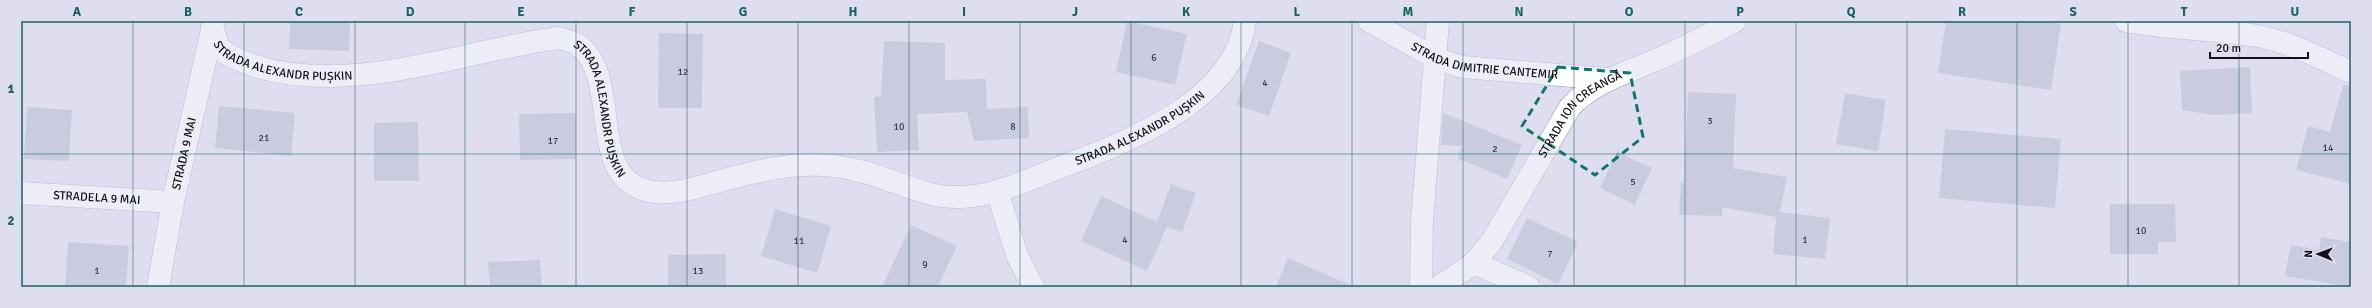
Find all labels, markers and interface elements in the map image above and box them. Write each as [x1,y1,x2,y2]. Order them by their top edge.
text: A [73,4,82,20]
text: B [184,4,192,20]
text: C [295,4,303,20]
text: D [406,4,415,20]
text: E [517,4,525,20]
text: F [629,4,636,20]
text: G [739,4,747,20]
text: H [849,4,857,20]
text: I [962,4,966,20]
text: J [1072,4,1078,20]
text: K [1182,4,1190,20]
text: L [1294,4,1301,20]
text: M [1403,4,1414,20]
text: N [1514,4,1524,20]
text: O [1625,4,1634,20]
text: P [1736,4,1744,20]
text: Q [1847,4,1856,20]
text: R [1958,4,1966,20]
text: S [2069,4,2077,20]
text: T [2181,4,2188,20]
text: U [2291,4,2299,20]
scale bar [2210,34,2308,60]
street label: STRADA ALEXANDR PUȘKIN [571,37,629,180]
street label: STRADA ALEXANDR PUȘKIN [210,38,353,84]
street label: STRADA DIMITRIE CANTEMIR [1409,39,1559,82]
text: 20 m [2216,41,2241,56]
house number: 6 [1151,52,1157,64]
house number: 12 [678,66,688,78]
street label: STRADA ION CREANGĂ [1535,67,1625,160]
house number: 4 [1262,77,1268,89]
text: 1 [7,81,15,97]
street label: STRADA ALEXANDR PUȘKIN [1073,87,1208,169]
house number: 3 [1707,115,1713,127]
street label: STRADA 9 MAI [168,116,200,191]
house number: 10 [894,121,904,133]
house number: 8 [1010,121,1016,133]
house number: 21 [259,132,269,144]
house number: 17 [548,135,558,147]
house number: 14 [2323,142,2334,154]
house number: 2 [1492,143,1498,155]
house number: 5 [1630,176,1636,188]
street label: STRADELA 9 MAI [53,187,141,208]
text: 2 [7,213,15,229]
house number: 10 [2136,225,2146,237]
house number: 4 [1122,234,1128,246]
house number: 1 [1802,234,1808,246]
north arrow [2298,234,2338,274]
house number: 11 [794,235,804,247]
house number: 7 [1547,248,1553,260]
text: N [2302,250,2315,258]
house number: 9 [922,259,928,271]
house number: 1 [94,265,100,277]
house number: 13 [693,265,703,277]

